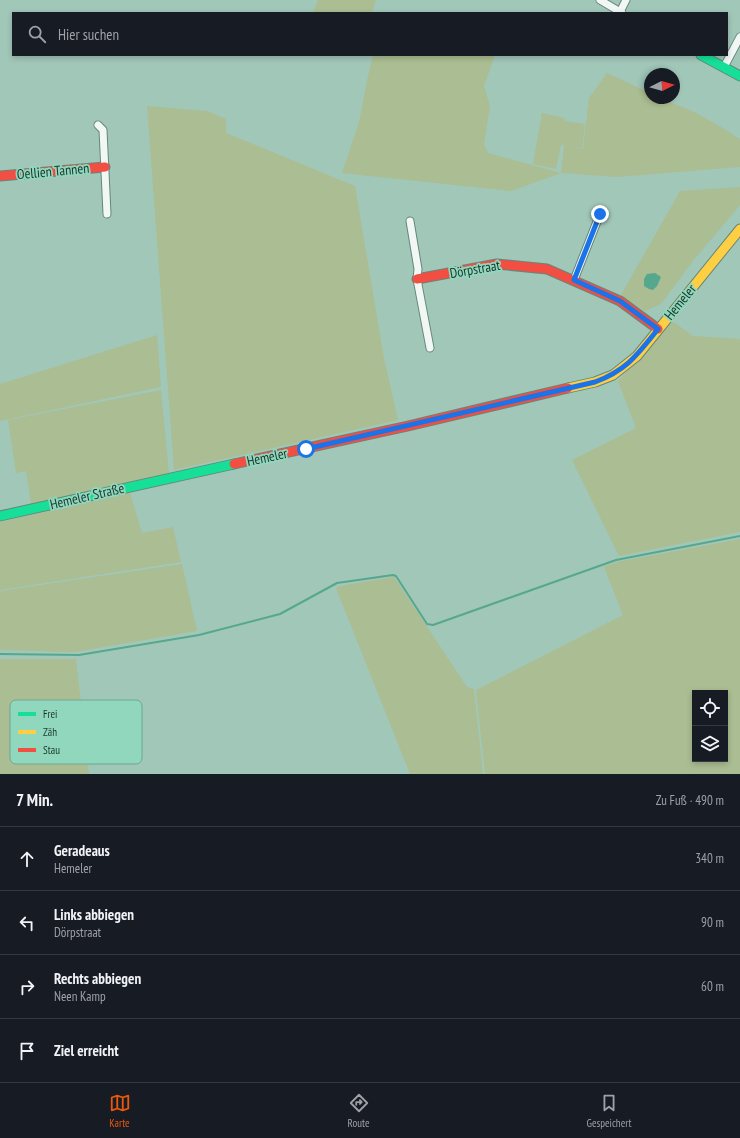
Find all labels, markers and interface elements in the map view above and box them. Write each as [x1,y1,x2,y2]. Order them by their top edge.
search box [12,12,728,56]
icon: search [26,23,48,45]
text: Hier suchen [58,25,119,44]
north arrow [644,68,680,104]
street label: Oellien Tannen [16,159,90,183]
route end [591,205,609,223]
street label: Dörpstraat [448,256,502,282]
street label: Hemeler [660,280,700,324]
route start [297,440,315,458]
street label: Hemeler [245,444,289,470]
street label: Hemeler Straße [48,479,126,513]
map controls [692,690,728,762]
button: locate [692,690,728,726]
legend [10,700,142,764]
text: Frei [43,707,58,721]
text: Zäh [43,725,57,739]
button: layers [692,726,728,762]
text: Stau [43,743,60,757]
text: 7 Min. [16,789,53,811]
text: Zu Fuß · 490 m [656,792,724,809]
text: Geradeaus [54,841,110,860]
icon: ahead [16,848,38,870]
text: 340 m [695,850,724,867]
text: Hemeler [54,860,92,877]
text: Links abbiegen [54,905,134,924]
icon: left [16,912,38,934]
text: 90 m [701,914,724,931]
text: Dörpstraat [54,924,101,941]
text: Rechts abbiegen [54,969,141,988]
icon: right [16,976,38,998]
text: 60 m [701,978,724,995]
text: Neen Kamp [54,988,106,1005]
icon: arrive [16,1040,38,1062]
text: Ziel erreicht [54,1041,119,1060]
tab: Karte [109,1092,131,1130]
tab: Route [348,1092,370,1130]
tab: Gespeichert [587,1092,632,1130]

